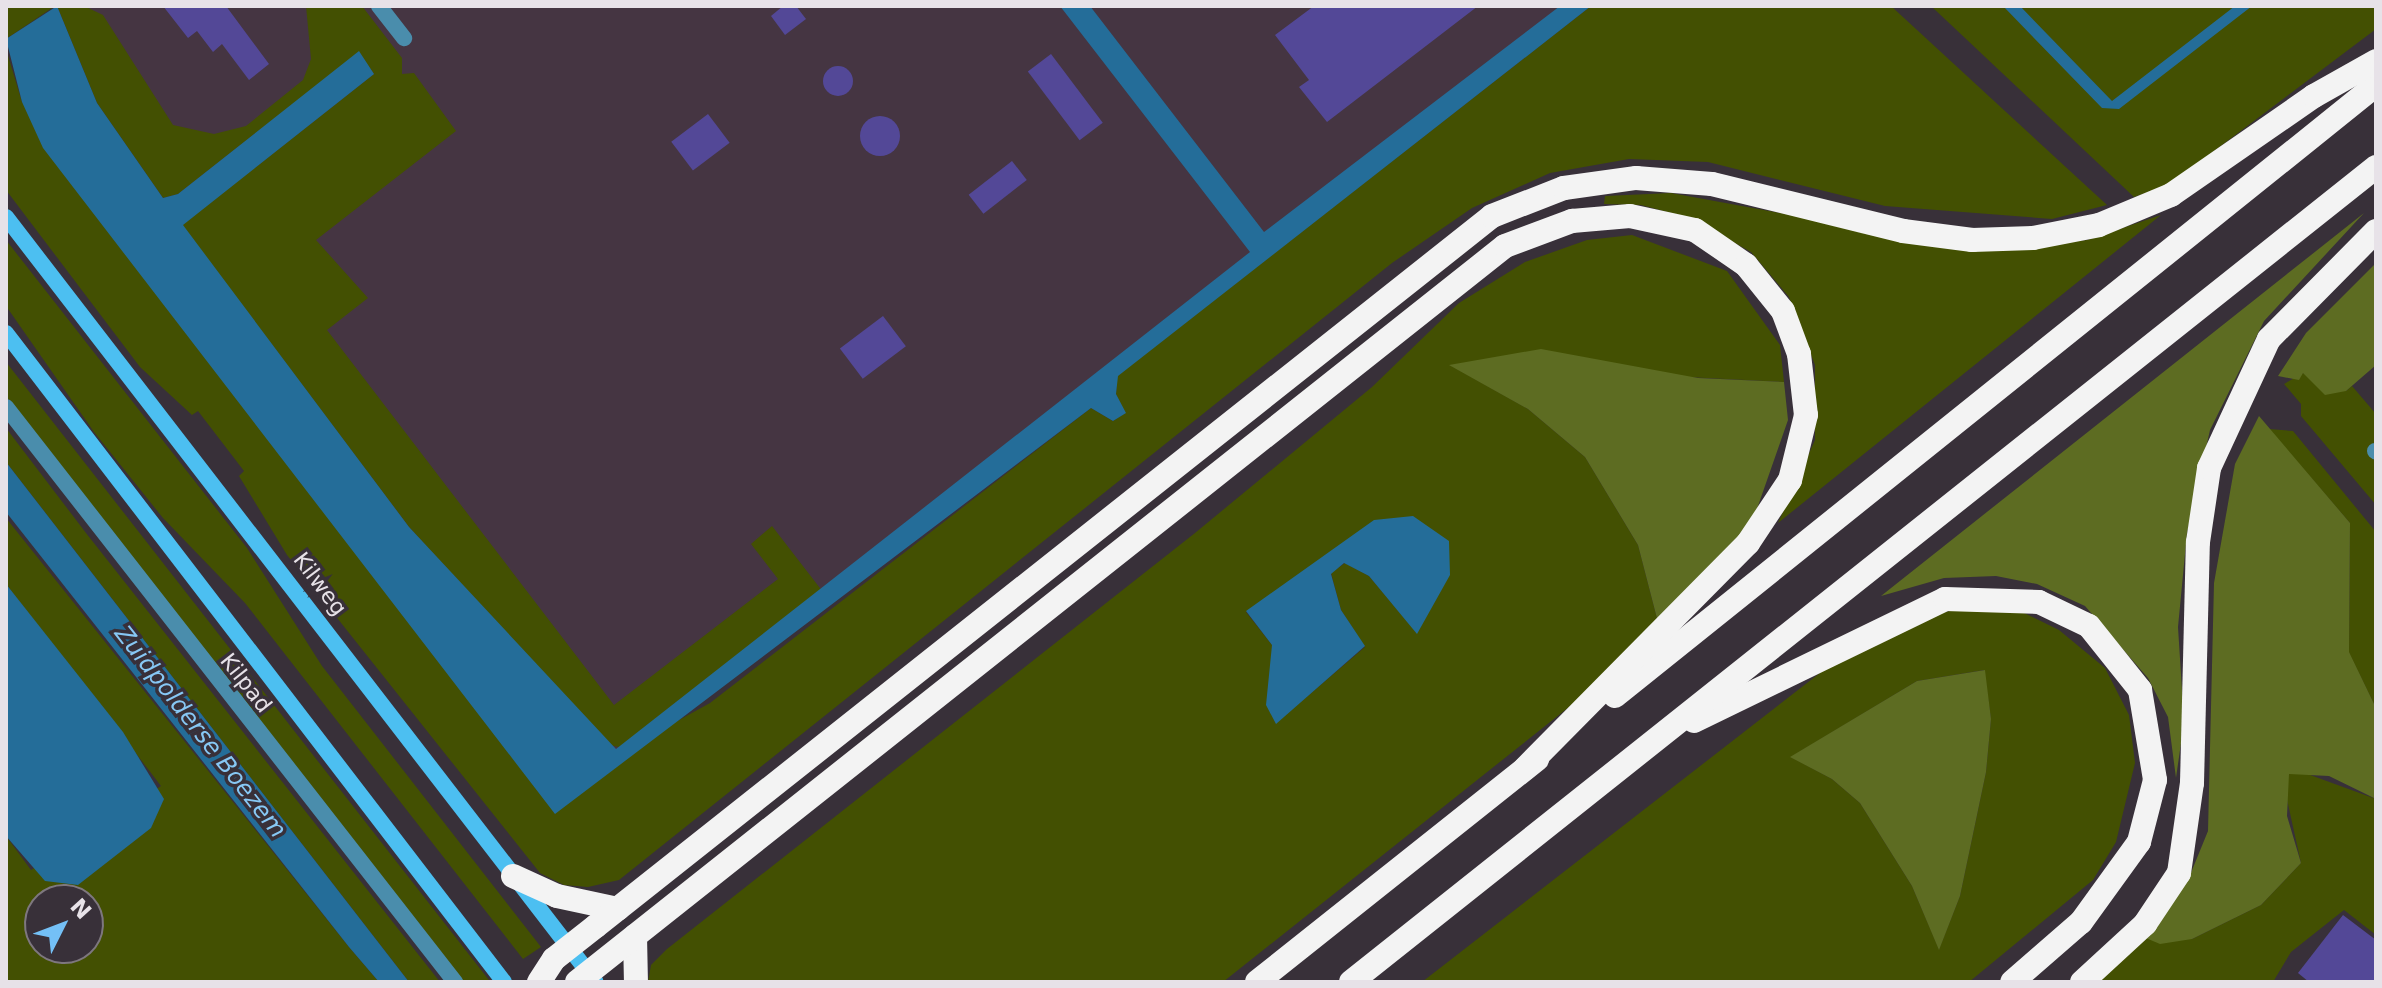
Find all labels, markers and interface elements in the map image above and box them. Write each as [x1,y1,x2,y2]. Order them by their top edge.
street label: Kilweg [288,547,352,621]
water label: Zuidpolderse Boezem [108,620,292,844]
street label: Kilpad [215,648,277,718]
north arrow [24,884,104,964]
text: N [65,894,96,924]

